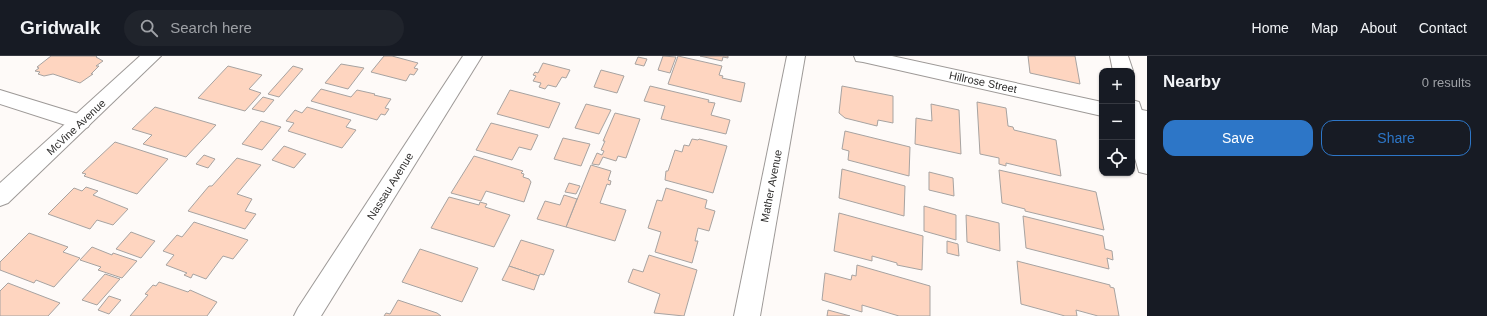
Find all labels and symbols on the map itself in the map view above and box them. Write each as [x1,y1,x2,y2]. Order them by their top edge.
street label: Hillrose Street [948,69,1018,95]
street label: McVine Avenue [44,97,108,157]
street label: Mather Avenue [758,149,784,223]
street label: Nassau Avenue [365,150,415,222]

